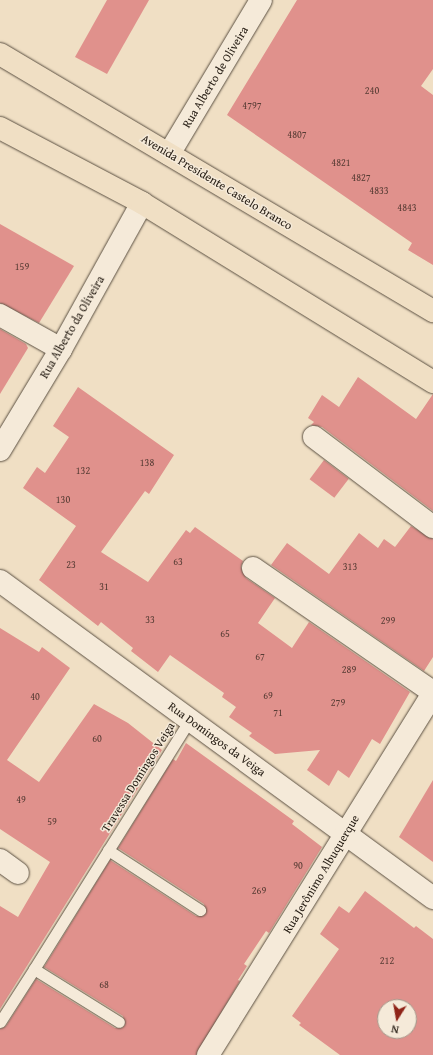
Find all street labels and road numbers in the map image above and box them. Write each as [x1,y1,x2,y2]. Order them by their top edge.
street label: Rua Alberto de Oliveira [179,24,251,130]
street label: Avenida Presidente Castelo Branco [139,131,295,233]
street label: Rua Alberto da Oliveira [37,273,107,381]
street label: Rua Domingos da Veiga [165,699,269,779]
street label: Travessa Domingos Veiga [98,719,178,835]
street label: Rua Jerônimo Albuquerque [280,812,362,936]

